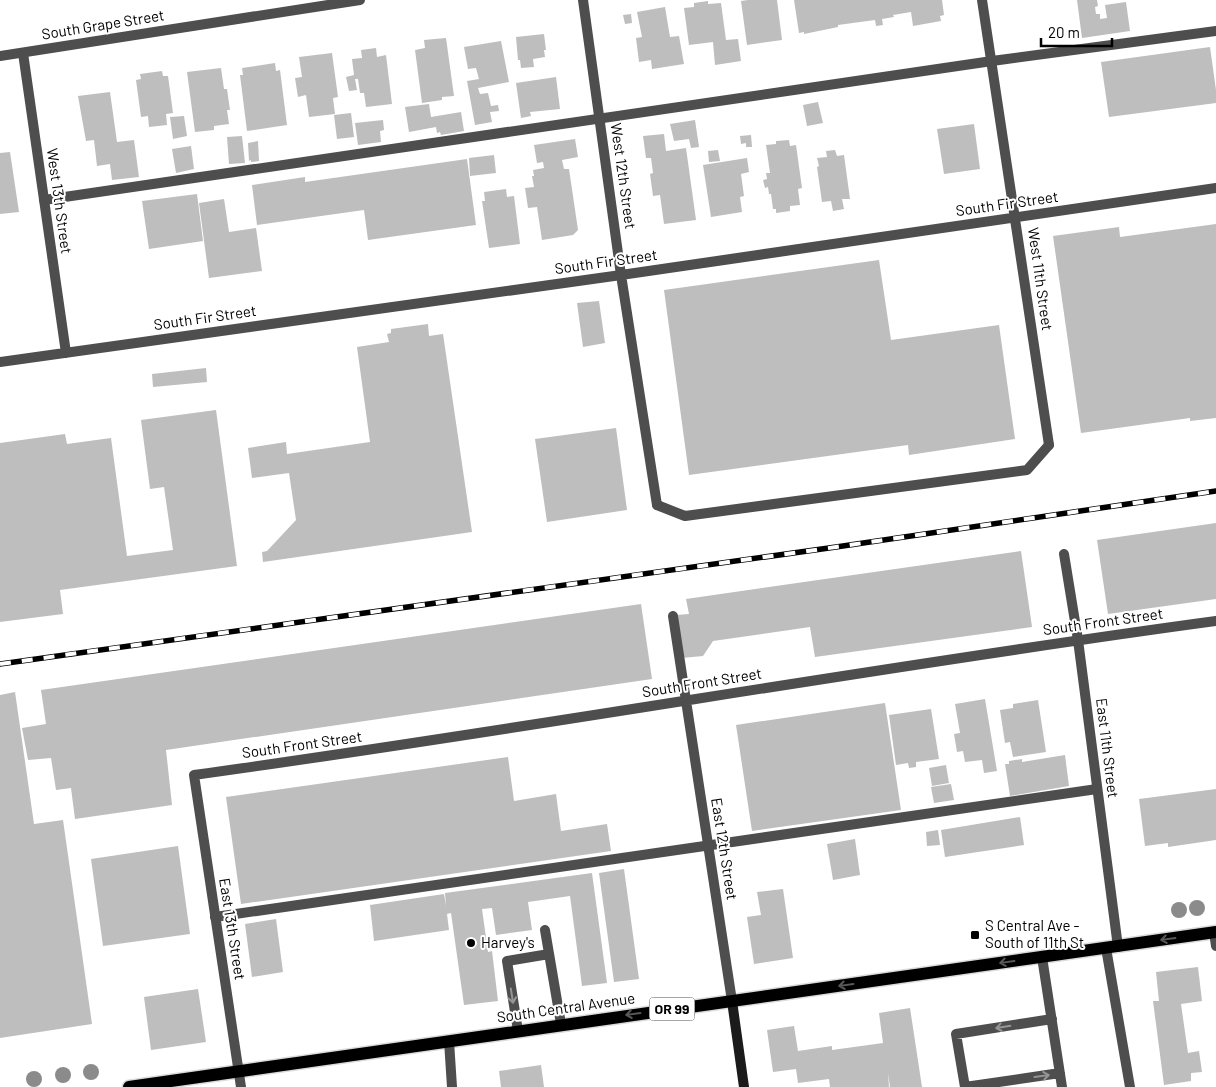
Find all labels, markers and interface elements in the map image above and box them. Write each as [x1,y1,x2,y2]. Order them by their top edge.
street label: South Grape Street [40,5,165,43]
scale bar [1041,15,1112,47]
text: 20 m [1048,23,1080,41]
street label: West 12th Street [608,122,640,230]
street label: West 13th Street [44,147,76,255]
street label: South Fir Street [954,187,1059,219]
street label: West 11th Street [1025,226,1057,332]
street label: South Fir Street [553,245,658,277]
street label: South Fir Street [152,301,257,333]
street label: South Front Street [1042,604,1164,638]
street label: South Front Street [641,664,763,700]
street label: East 11th Street [1093,697,1123,799]
street label: South Front Street [241,727,363,761]
street label: East 12th Street [708,796,742,901]
street label: East 13th Street [216,877,250,981]
place label: S Central Ave - South of 11th St [985,916,1084,951]
marker: S Central Ave - South of 11th St [969,929,981,941]
place label: Harvey's [481,933,535,951]
one-way arrow [1160,934,1176,944]
marker: Harvey's [465,937,477,949]
one-way arrow [999,957,1015,967]
one-way arrow [838,980,854,990]
street label: South Central Avenue [496,988,636,1026]
one-way arrow [508,988,518,1004]
road number: OR 99 [650,998,694,1021]
one-way arrow [625,1010,641,1020]
one-way arrow [996,1022,1012,1032]
one-way arrow [1034,1071,1050,1081]

